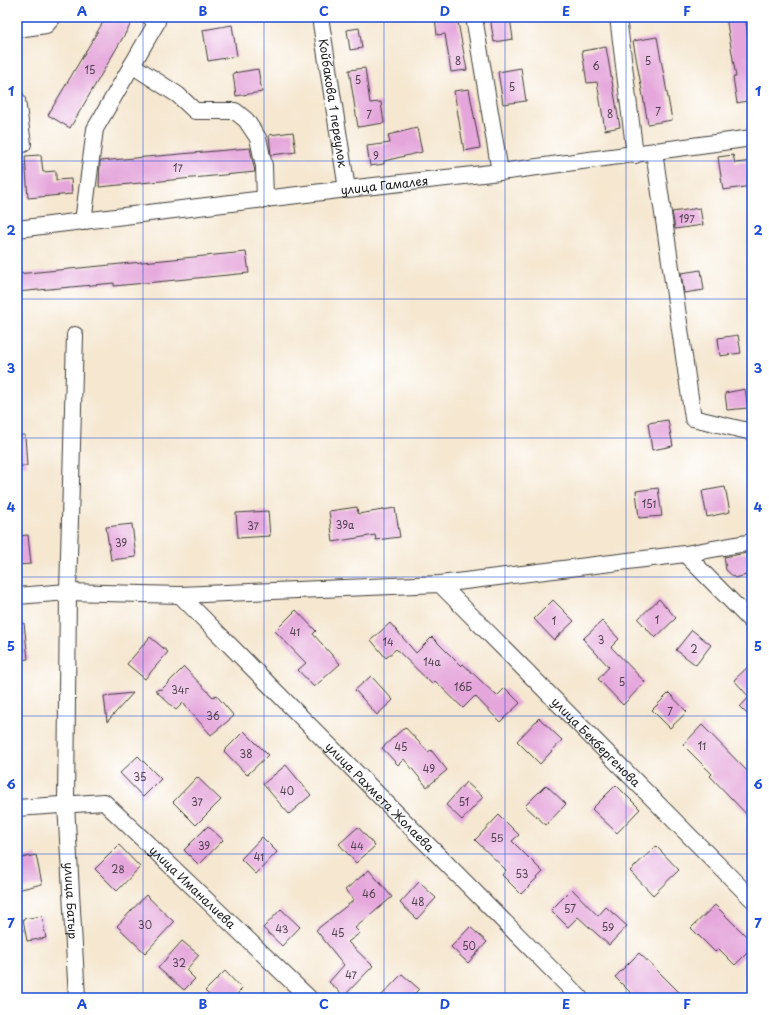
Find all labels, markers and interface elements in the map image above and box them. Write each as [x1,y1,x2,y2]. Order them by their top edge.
text: A [77,1,87,20]
text: B [199,1,208,20]
text: C [319,1,329,20]
text: D [440,1,450,20]
text: E [562,1,570,20]
text: F [683,1,691,20]
street label: Койбакова 1 переулок [315,37,353,169]
house number: 8 [455,53,461,68]
house number: 5 [645,53,651,68]
house number: 6 [592,58,600,73]
house number: 15 [85,62,95,77]
house number: 5 [355,72,361,87]
house number: 5 [509,79,515,94]
text: 1 [8,81,14,100]
text: 1 [755,81,761,100]
house number: 7 [655,104,661,119]
house number: 8 [607,106,613,121]
house number: 7 [366,107,372,122]
house number: 9 [373,148,379,163]
house number: 17 [173,160,184,175]
street label: улица Гамалея [340,171,429,199]
house number: 197 [679,211,695,226]
text: 2 [6,220,16,239]
text: 2 [753,220,763,239]
text: 3 [7,358,16,377]
text: 3 [754,358,763,377]
house number: 151 [642,496,656,511]
text: 4 [7,497,16,516]
text: 4 [754,497,763,516]
house number: 39а [336,517,355,532]
house number: 37 [247,518,260,533]
house number: 39 [115,535,127,550]
house number: 1 [655,612,659,627]
house number: 1 [552,613,556,628]
house number: 41 [290,624,300,639]
house number: 3 [598,632,604,647]
house number: 14 [382,634,394,649]
text: 5 [7,636,15,655]
text: 5 [754,636,762,655]
house number: 2 [690,641,698,656]
house number: 14а [423,654,441,669]
house number: 5 [619,674,625,689]
house number: 16Б [454,679,472,694]
house number: 34г [171,682,189,697]
street label: улица Бекбергенова [548,693,645,791]
house number: 7 [667,704,673,719]
house number: 36 [206,708,220,723]
street label: улица Рахмета Жолаева [321,738,439,856]
house number: 11 [698,738,706,753]
house number: 45 [395,739,407,754]
house number: 38 [240,746,252,761]
house number: 49 [423,761,435,776]
house number: 35 [134,769,146,784]
text: 6 [6,774,16,793]
text: 6 [753,774,763,793]
house number: 40 [280,783,294,798]
house number: 37 [191,794,204,809]
house number: 51 [459,794,469,809]
house number: 55 [491,830,504,845]
house number: 39 [198,838,210,853]
house number: 44 [350,838,364,853]
street label: улица Иманалиева [145,841,240,933]
house number: 41 [254,849,264,864]
house number: 28 [111,861,125,876]
street label: улица Батыр [60,862,83,940]
house number: 53 [516,866,528,881]
house number: 46 [362,886,376,901]
house number: 48 [412,894,424,909]
house number: 57 [564,901,576,916]
text: 7 [7,913,15,932]
text: 7 [754,913,762,932]
house number: 30 [138,917,152,932]
house number: 59 [602,919,614,934]
house number: 43 [276,921,289,936]
house number: 45 [332,925,344,940]
house number: 50 [462,938,476,953]
house number: 32 [172,955,186,970]
house number: 47 [345,967,358,982]
text: A [77,994,87,1013]
text: B [199,994,208,1013]
text: C [319,994,329,1013]
text: D [440,994,450,1013]
text: E [562,994,570,1013]
text: F [683,994,691,1013]

